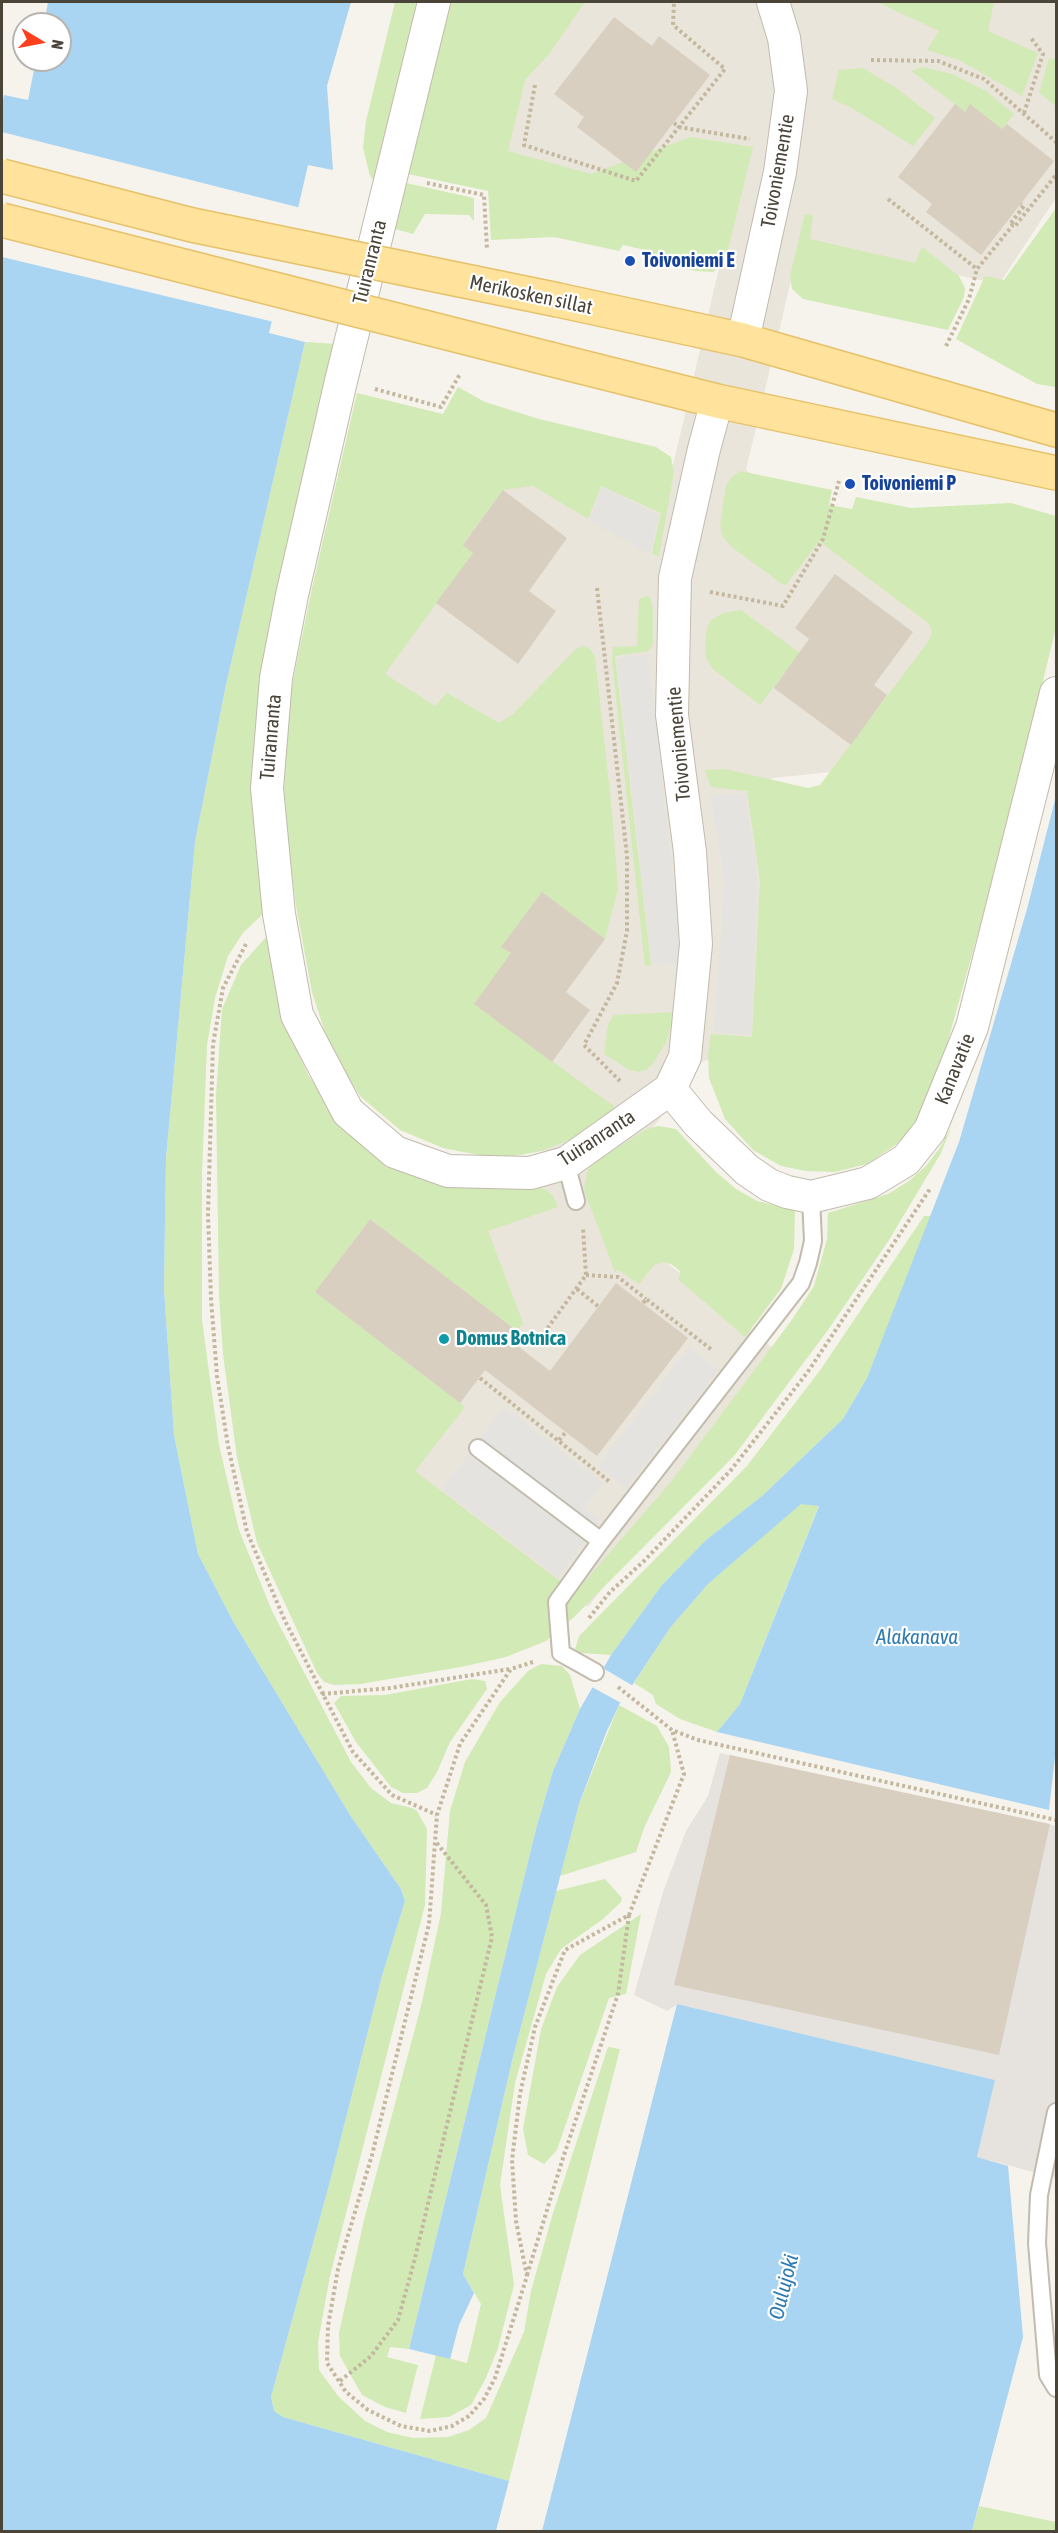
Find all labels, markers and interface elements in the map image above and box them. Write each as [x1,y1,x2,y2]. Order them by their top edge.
north arrow [12,12,72,72]
text: N [48,39,67,51]
street label: Toivoniementie [756,112,800,230]
street label: Tuiranranta [348,217,392,307]
place label: Toivoniemi E [642,249,735,273]
marker: Toivoniemi E [623,254,637,268]
street label: Merikosken sillat [467,270,595,320]
place label: Toivoniemi P [862,472,956,496]
marker: Toivoniemi P [843,477,857,491]
street label: Toivoniementie [662,686,696,802]
street label: Tuiranranta [255,693,287,781]
street label: Kanavatie [930,1030,980,1108]
street label: Tuiranranta [554,1104,640,1172]
place label: Domus Botnica [456,1327,566,1351]
marker: Domus Botnica [437,1332,451,1346]
water label: Alakanava [876,1624,958,1650]
water label: Oulujoki [764,2252,804,2322]

